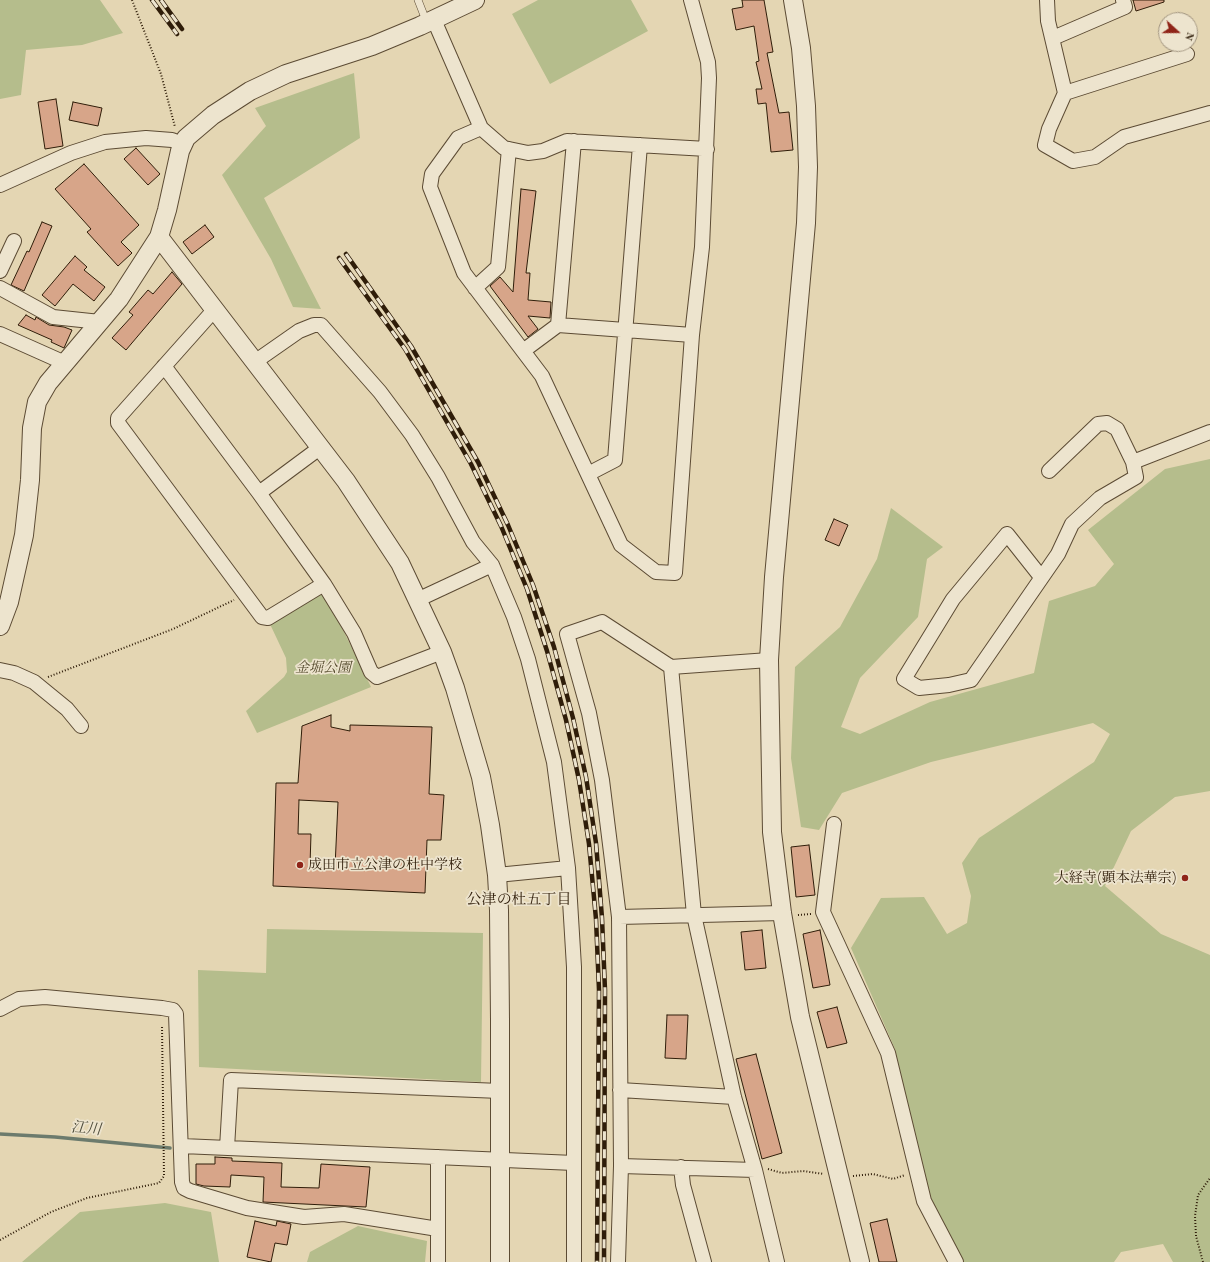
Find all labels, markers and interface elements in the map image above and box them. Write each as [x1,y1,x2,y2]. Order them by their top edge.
north arrow [1158,12,1198,52]
text: N [1182,30,1195,42]
park label: 金堀公園 [295,660,351,676]
place label: 成田市立公津の杜中学校 [308,857,462,873]
marker: 成田市立公津の杜中学校 [295,860,305,870]
place label: 大経寺(顕本法華宗) [1055,870,1177,886]
marker: 大経寺(顕本法華宗) [1180,873,1190,883]
district label: 公津の杜五丁目 [467,891,571,909]
water label: 江川 [70,1119,102,1139]

